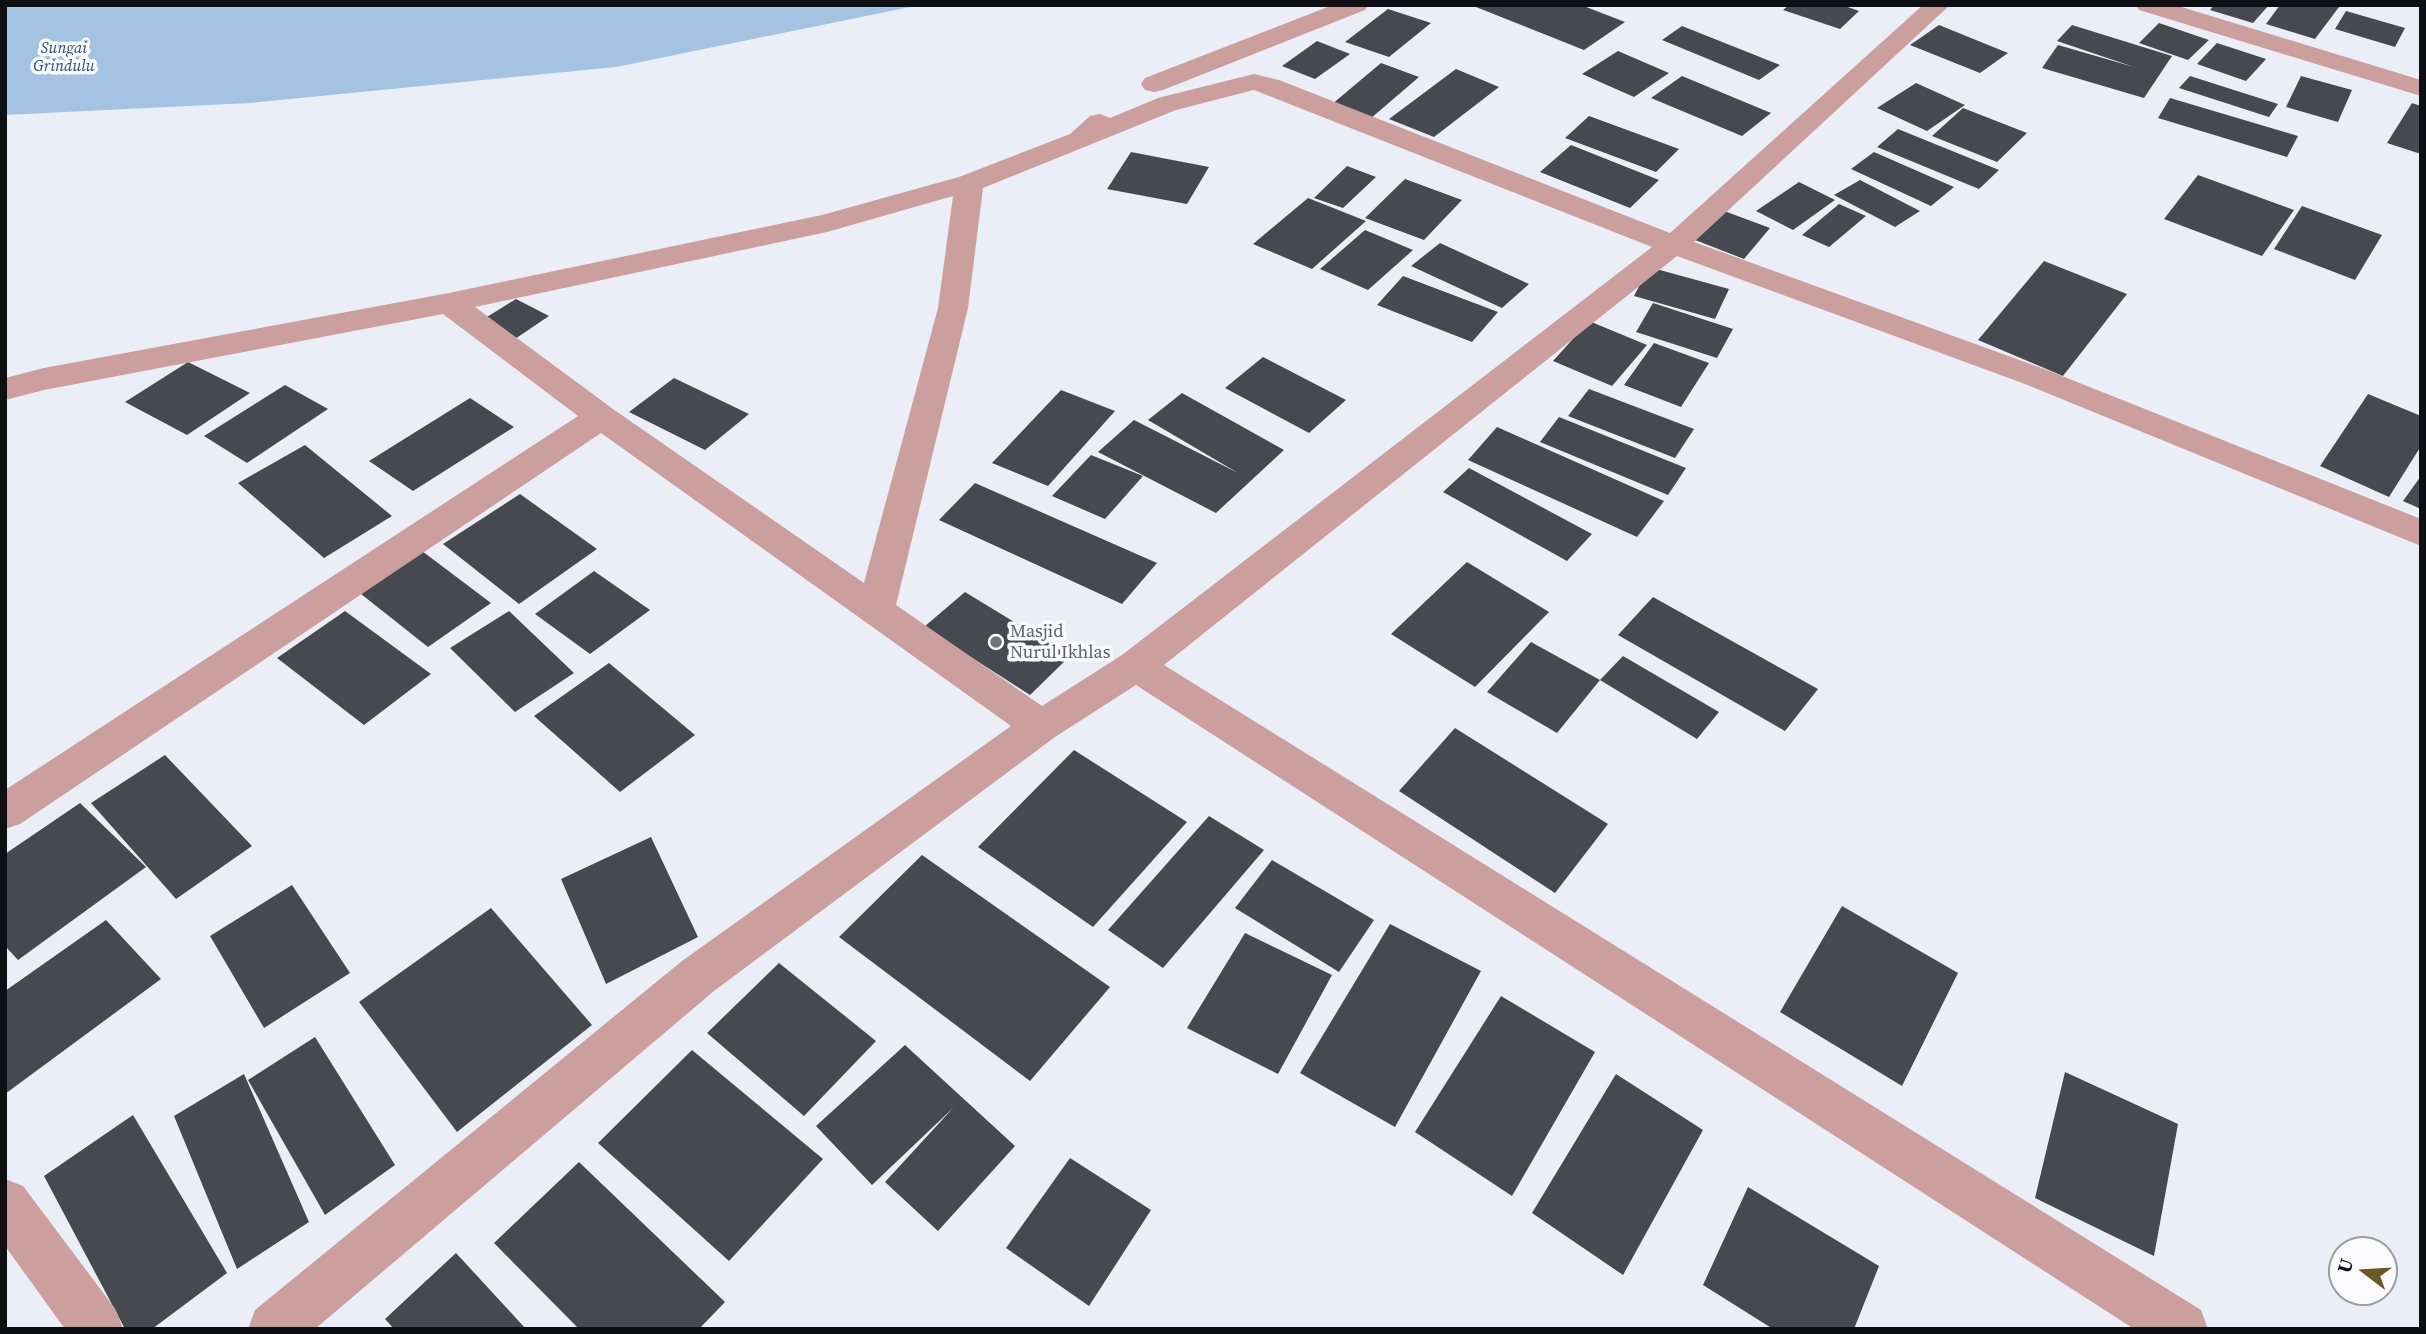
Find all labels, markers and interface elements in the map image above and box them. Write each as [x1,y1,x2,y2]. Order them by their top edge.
water label: Sungai Grindulu [33,39,95,77]
place label: Masjid Nurul Ikhlas [1010,621,1111,664]
marker: Masjid Nurul Ikhlas [988,634,1004,650]
north arrow [2328,1236,2398,1306]
text: U [2330,1255,2359,1276]

